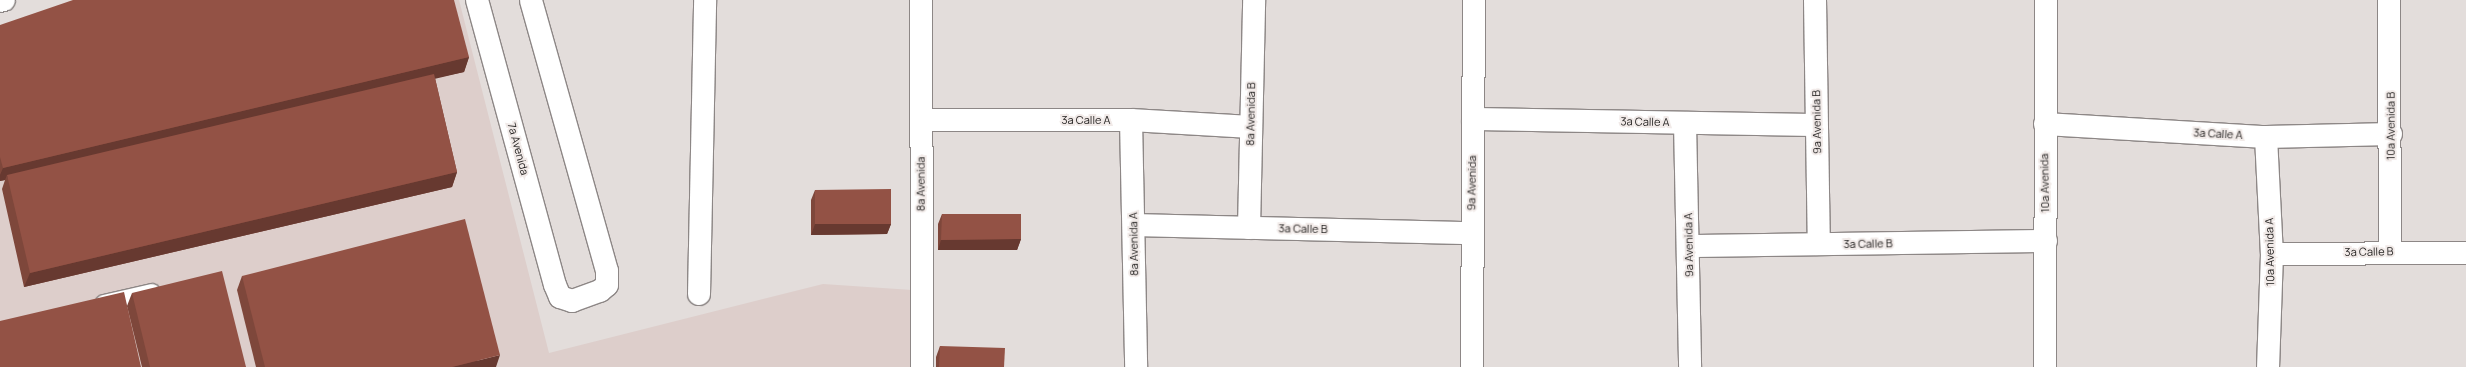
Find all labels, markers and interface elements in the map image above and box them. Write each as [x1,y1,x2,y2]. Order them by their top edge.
street label: 8a Avenida B [1244,82,1258,146]
street label: 9a Avenida B [1810,90,1824,154]
street label: 10a Avenida B [2384,92,2398,160]
street label: 3a Calle A [1061,113,1111,127]
street label: 3a Calle A [1620,115,1670,129]
street label: 7a Avenida [505,121,531,177]
street label: 3a Calle A [2193,126,2243,142]
street label: 10a Avenida [2038,153,2052,213]
street label: 9a Avenida [1465,155,1479,211]
street label: 8a Avenida [914,157,928,211]
street label: 8a Avenida A [1127,212,1141,276]
street label: 9a Avenida A [1682,213,1696,277]
street label: 10a Avenida A [2263,218,2277,286]
street label: 3a Calle B [1278,222,1328,236]
street label: 3a Calle B [1843,237,1893,251]
street label: 3a Calle B [2344,245,2394,259]

